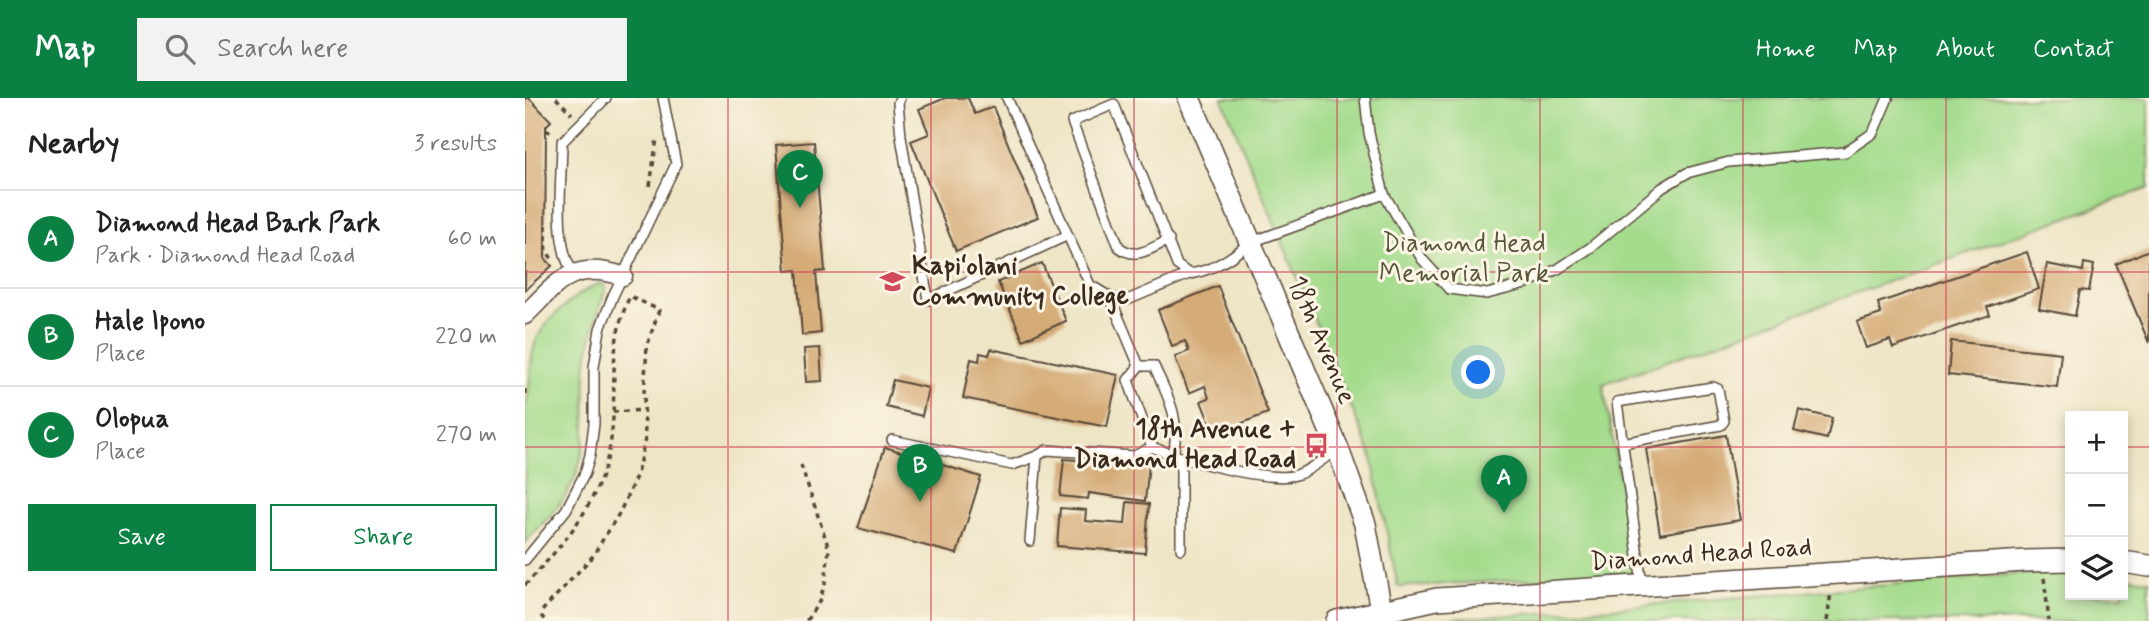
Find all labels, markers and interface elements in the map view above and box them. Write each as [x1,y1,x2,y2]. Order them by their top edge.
search box [137,18,627,81]
text: Map [35,27,95,71]
icon: search [161,30,199,68]
text: Search here [217,32,348,66]
text: Home [1756,34,1816,65]
text: Map [1854,34,1898,65]
text: About [1936,34,1995,65]
text: Contact [2033,34,2114,65]
text: Nearby [28,124,119,163]
text: 3 results [414,129,497,159]
pin: C [777,150,823,208]
text: Diamond Head Bark Park [95,207,380,241]
text: A [43,224,59,254]
text: 60 m [448,224,497,254]
park label: Diamond Head Memorial Park [1379,227,1549,291]
text: Park · Diamond Head Road [95,241,355,271]
place label: Kapi‘olani Community College [912,250,1129,315]
school or university icon: Kapi‘olani Community College [878,268,906,296]
street label: 18th Avenue [1279,271,1363,410]
text: Hale Ipono [95,305,205,339]
text: B [44,322,58,352]
text: 220 m [435,322,497,352]
text: Place [95,339,146,369]
your location [1461,355,1495,389]
text: Olopua [95,403,169,437]
map controls [2065,411,2128,600]
button: + [2065,411,2128,474]
place label: 18th Avenue + Diamond Head Road [1074,413,1296,477]
text: C [43,420,59,450]
text: 270 m [436,420,497,450]
bus stop icon: 18th Avenue + Diamond Head Road [1302,431,1330,459]
text: Place [95,437,146,467]
pin: B [897,444,943,502]
pin: A [1481,455,1527,513]
button: − [2065,474,2128,537]
button: Save [28,504,256,571]
button: Share [270,504,497,571]
street label: Diamond Head Road [1589,530,1813,580]
button: layers [2065,537,2128,600]

